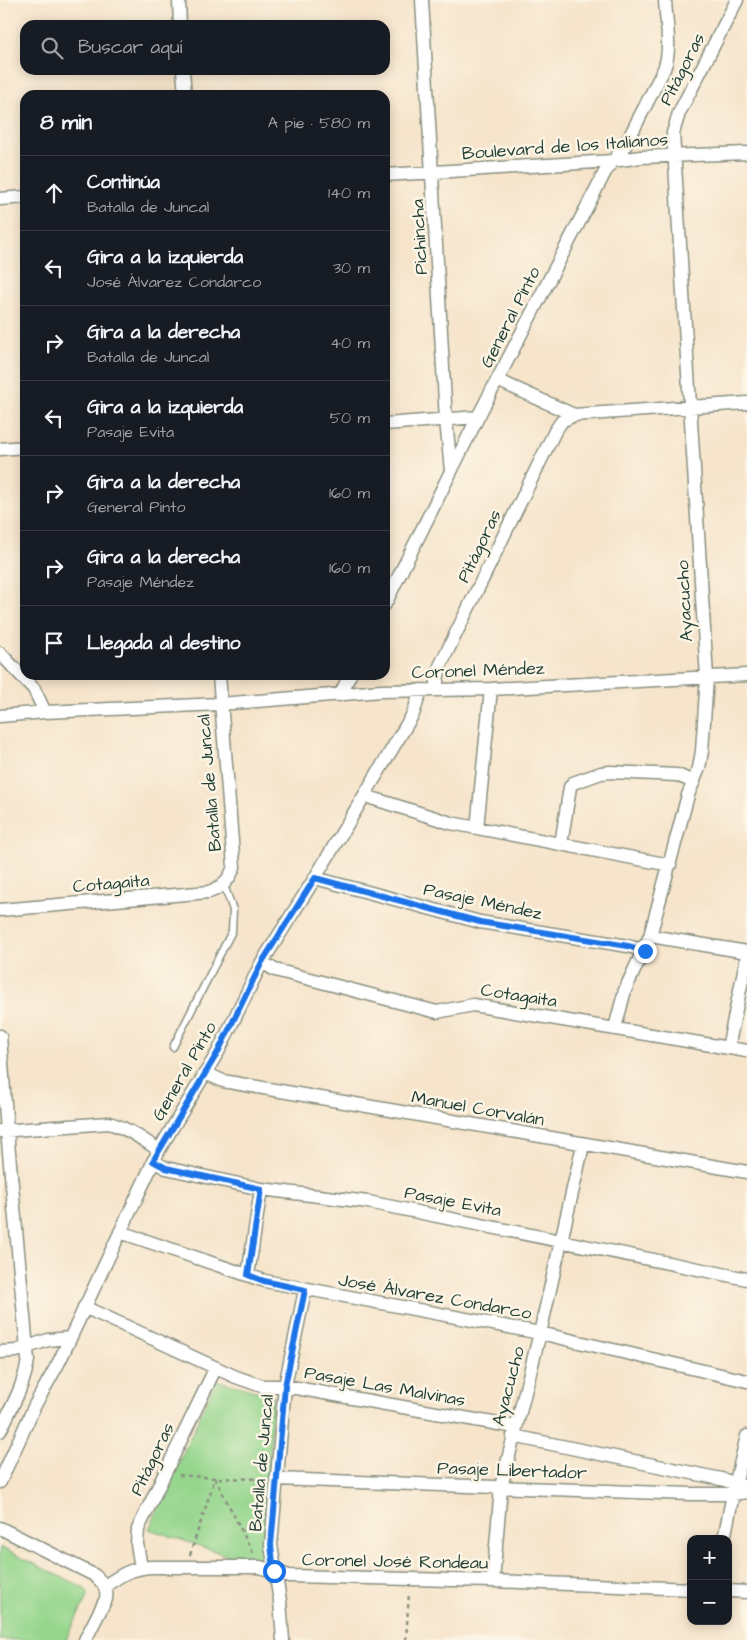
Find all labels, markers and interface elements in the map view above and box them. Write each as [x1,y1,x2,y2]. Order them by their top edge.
search box [20,20,390,75]
street label: Pitágoras [654,29,712,110]
icon: search [38,34,66,62]
text: Buscar aquí [78,34,182,61]
text: 8 min [40,108,92,137]
text: A pie · 580 m [268,112,370,134]
street label: Boulevard de los Italianos [461,127,669,166]
text: Continúa [87,169,160,196]
icon: ahead [40,179,68,207]
text: 140 m [328,182,370,204]
text: Batalla de Juncal [87,196,209,218]
street label: Pichincha [405,199,434,275]
text: Gira a la izquierda [87,244,243,271]
icon: left [40,254,68,282]
text: 30 m [333,257,370,279]
street label: General Pinto [474,262,547,372]
text: José Álvarez Condarco [87,271,261,293]
text: Gira a la derecha [87,319,240,346]
icon: right [40,329,68,357]
text: 40 m [330,332,370,354]
text: Batalla de Juncal [87,346,209,368]
text: Gira a la izquierda [87,394,243,421]
icon: left [40,404,68,432]
text: 50 m [330,407,370,429]
text: Pasaje Evita [87,421,174,443]
text: Gira a la derecha [87,469,240,496]
icon: right [40,479,68,507]
text: 160 m [329,482,370,504]
text: General Pinto [87,496,185,518]
street label: Pitágoras [451,506,509,587]
text: Gira a la derecha [87,544,240,571]
icon: right [40,554,68,582]
text: 160 m [329,557,370,579]
street label: Ayacucho [670,560,700,642]
text: Pasaje Méndez [87,571,194,593]
icon: arrive [40,629,68,657]
text: Llegada al destino [87,630,240,657]
street label: Coronel Méndez [411,656,545,685]
street label: Batalla de Juncal [191,713,228,853]
street label: Cotagaita [72,868,151,900]
street label: Pasaje Méndez [421,877,545,926]
route end [634,940,657,963]
street label: Cotagaita [479,977,559,1015]
street label: General Pinto [146,1017,223,1125]
street label: Manuel Corvalán [410,1085,546,1132]
street label: Pasaje Evita [402,1180,503,1223]
street label: José Álvarez Condarco [336,1267,534,1326]
street label: Ayacucho [486,1344,532,1429]
street label: Pasaje Las Malvinas [302,1360,467,1413]
street label: Batalla de Juncal [243,1393,280,1533]
street label: Pitágoras [124,1419,182,1500]
street label: Pasaje Libertador [437,1455,587,1486]
map controls [687,1535,732,1625]
button: + [687,1535,732,1580]
street label: Coronel José Rondeau [302,1547,488,1576]
route start [263,1560,286,1583]
button: − [687,1580,732,1625]

